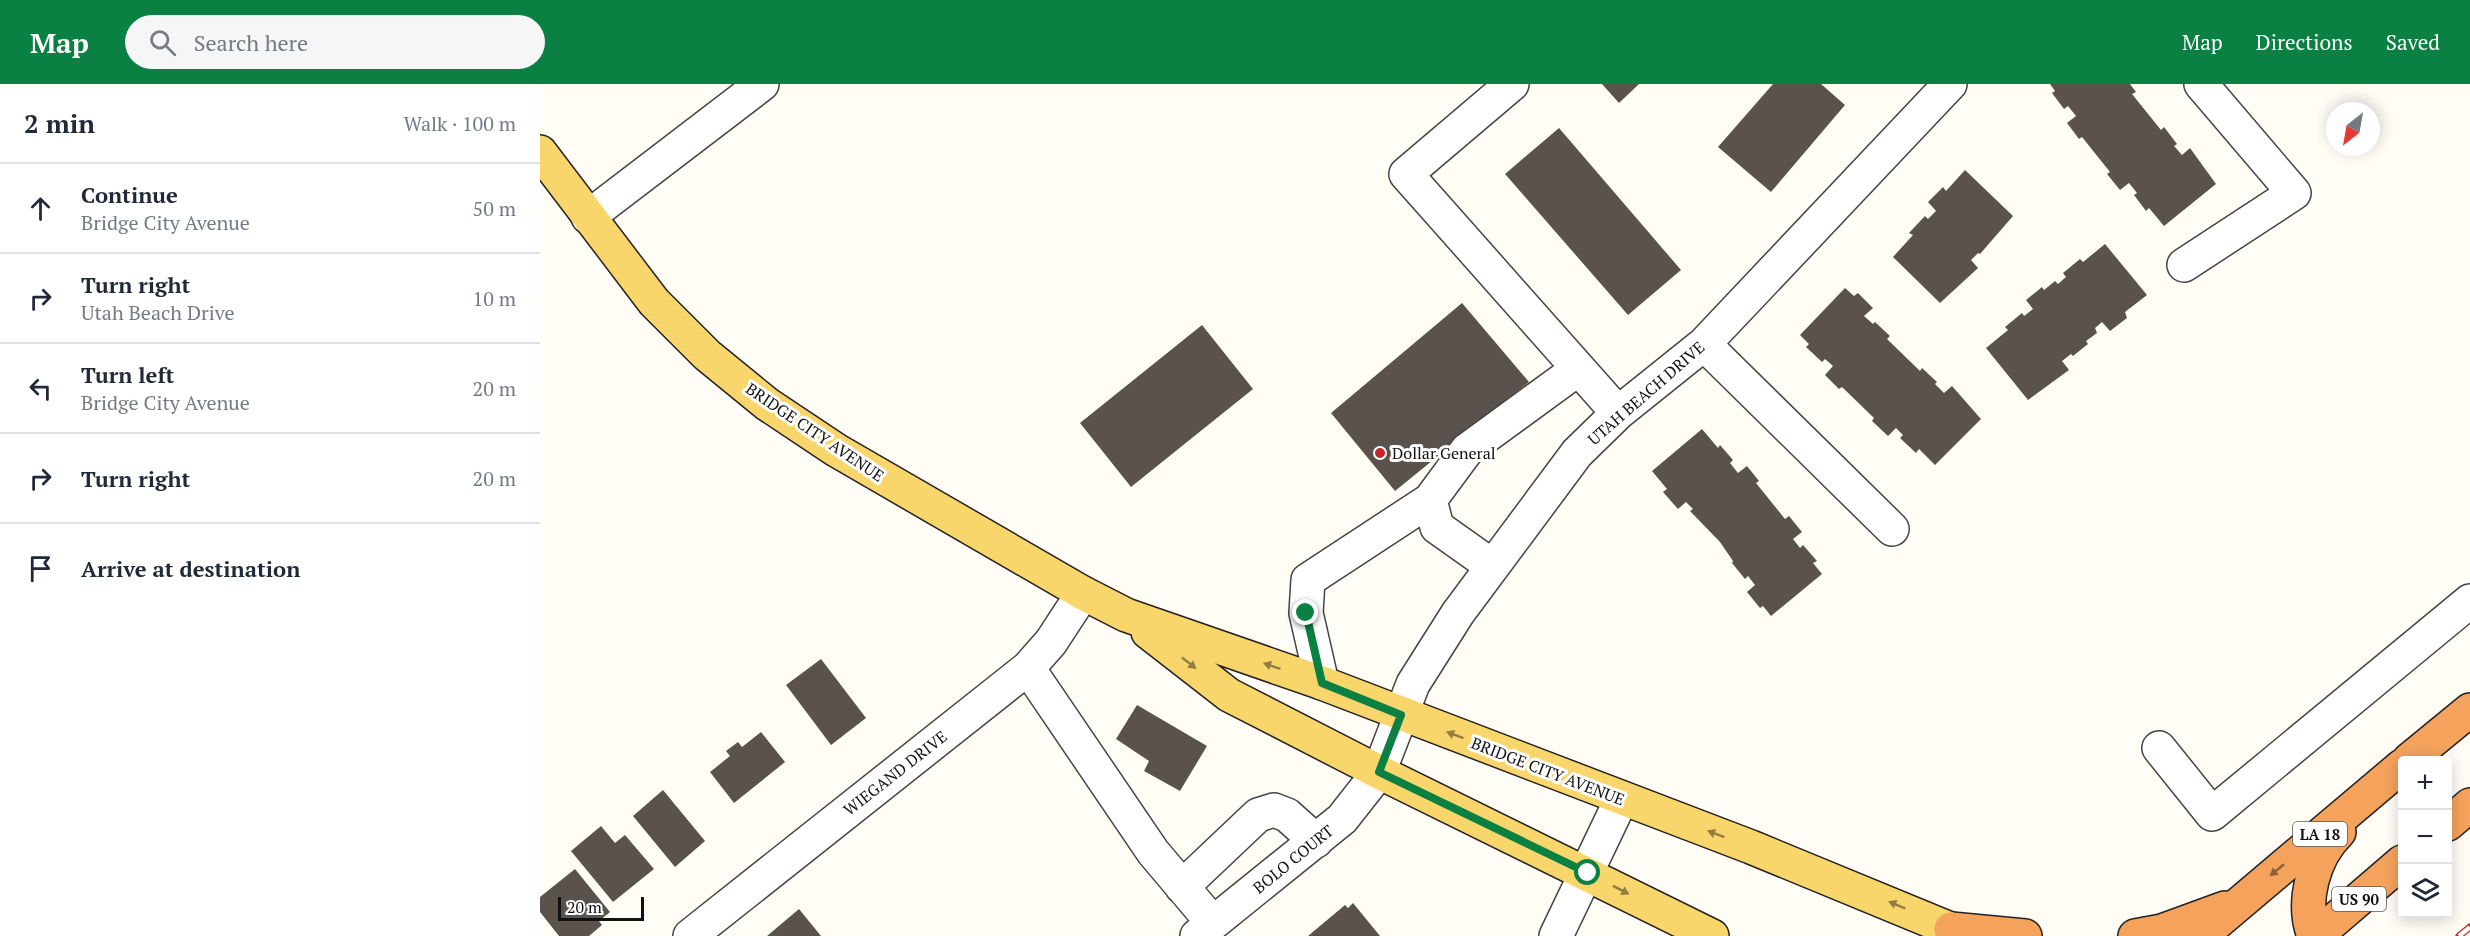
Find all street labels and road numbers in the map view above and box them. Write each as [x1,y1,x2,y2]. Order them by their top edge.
street label: UTAH BEACH DRIVE [1583,336,1709,450]
street label: BRIDGE CITY AVENUE [742,378,888,486]
street label: WIEGAND DRIVE [839,725,951,821]
street label: BRIDGE CITY AVENUE [1468,732,1628,810]
street label: BOLO COURT [1248,820,1338,898]
road number: LA 18 [2293,822,2347,846]
road number: US 90 [2332,887,2386,911]

